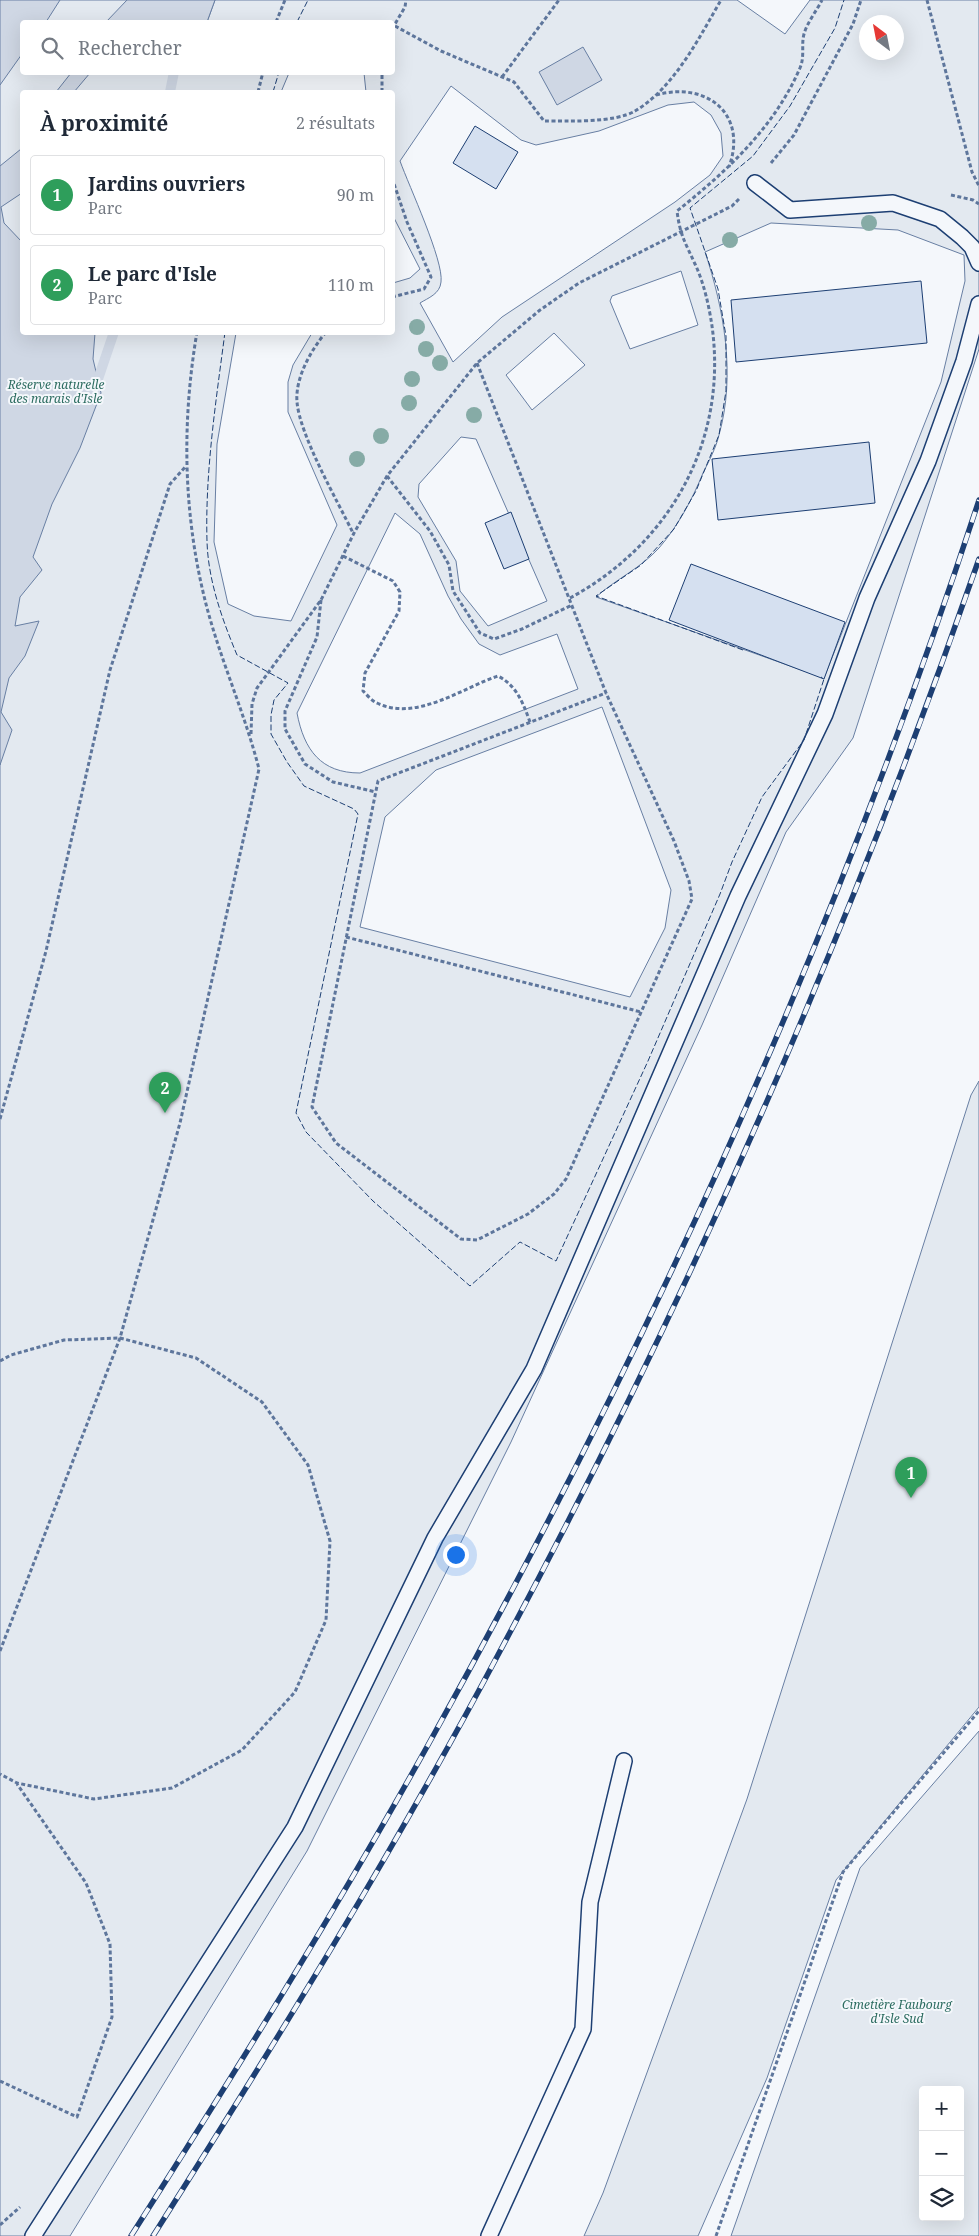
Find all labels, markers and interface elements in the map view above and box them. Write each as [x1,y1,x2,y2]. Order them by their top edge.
north arrow [859,15,904,60]
search box [20,20,395,75]
icon: search [38,34,66,62]
text: Rechercher [78,35,182,61]
text: À proximité [40,109,168,137]
text: 2 résultats [296,112,375,134]
text: Jardins ouvriers [88,171,245,197]
text: 1 [52,184,62,206]
text: 90 m [337,184,374,206]
text: Parc [88,197,122,219]
text: Le parc d'Isle [88,261,217,287]
text: 2 [52,274,62,296]
text: 110 m [328,274,374,296]
text: Parc [88,287,122,309]
park label: Réserve naturelle des marais d'Isle [7,376,104,407]
pin: 2 [149,1072,181,1113]
pin: 1 [895,1457,927,1498]
your location [443,1542,469,1568]
park label: Cimetière Faubourg d'Isle Sud [842,1996,953,2027]
map controls [919,2086,964,2221]
button: + [919,2086,964,2131]
button: − [919,2131,964,2176]
button: layers [919,2176,964,2221]

